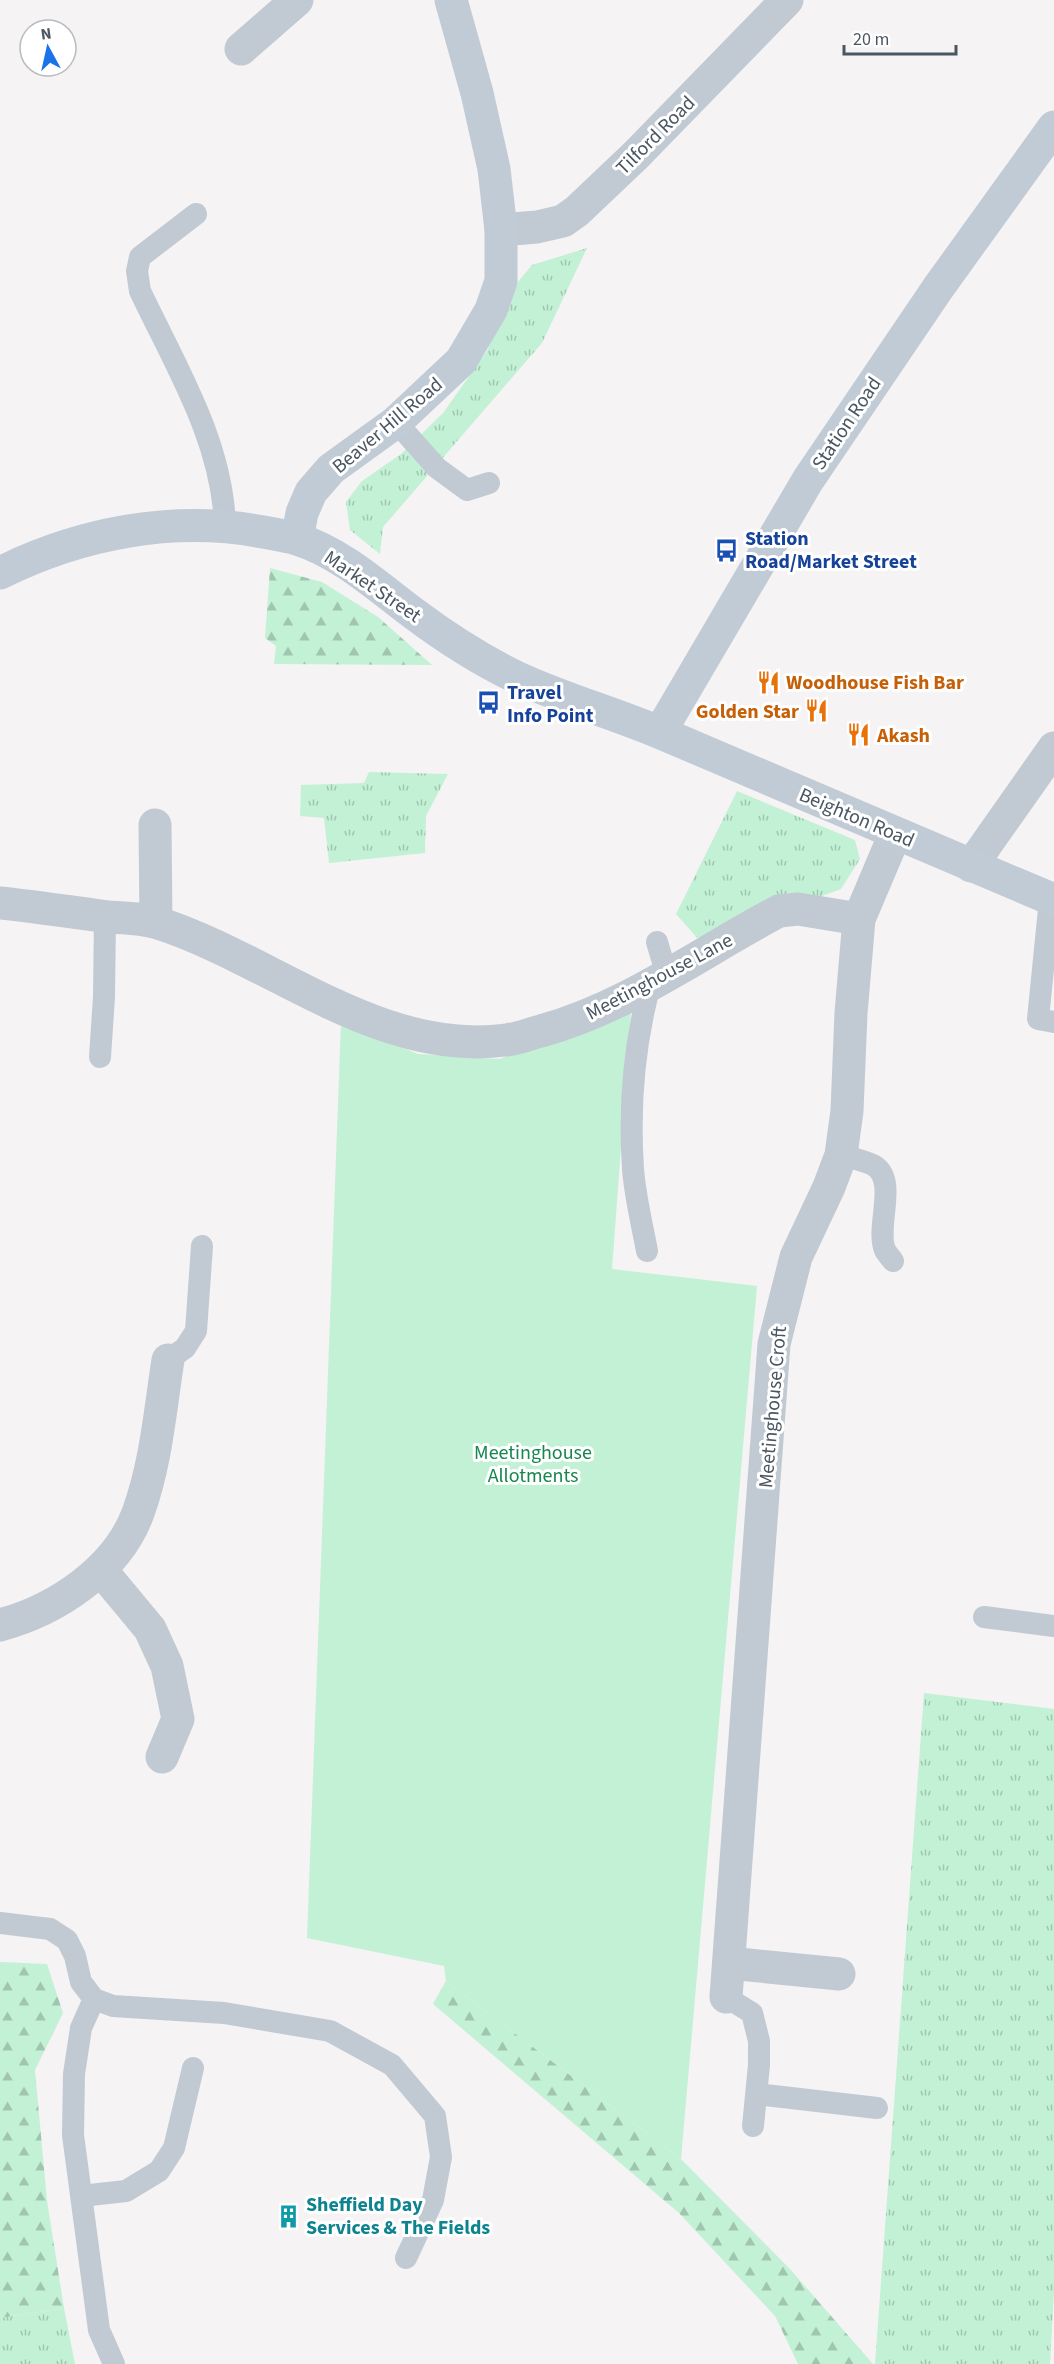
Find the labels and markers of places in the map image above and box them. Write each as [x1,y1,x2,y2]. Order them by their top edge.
place label: Station Road/Market Street [745,525,917,576]
bus stop icon: Station Road/Market Street [714,537,740,563]
restaurant icon: Woodhouse Fish Bar [755,669,781,695]
place label: Woodhouse Fish Bar [786,669,964,697]
place label: Travel Info Point [507,679,594,730]
bus stop icon: Travel Info Point [476,690,502,716]
place label: Golden Star [696,698,799,726]
restaurant icon: Golden Star [804,698,830,724]
restaurant icon: Akash [846,722,872,748]
place label: Akash [876,722,930,750]
place label: Sheffield Day Services & The Fields [306,2191,490,2242]
building icon: Sheffield Day Services & The Fields [275,2203,301,2229]

